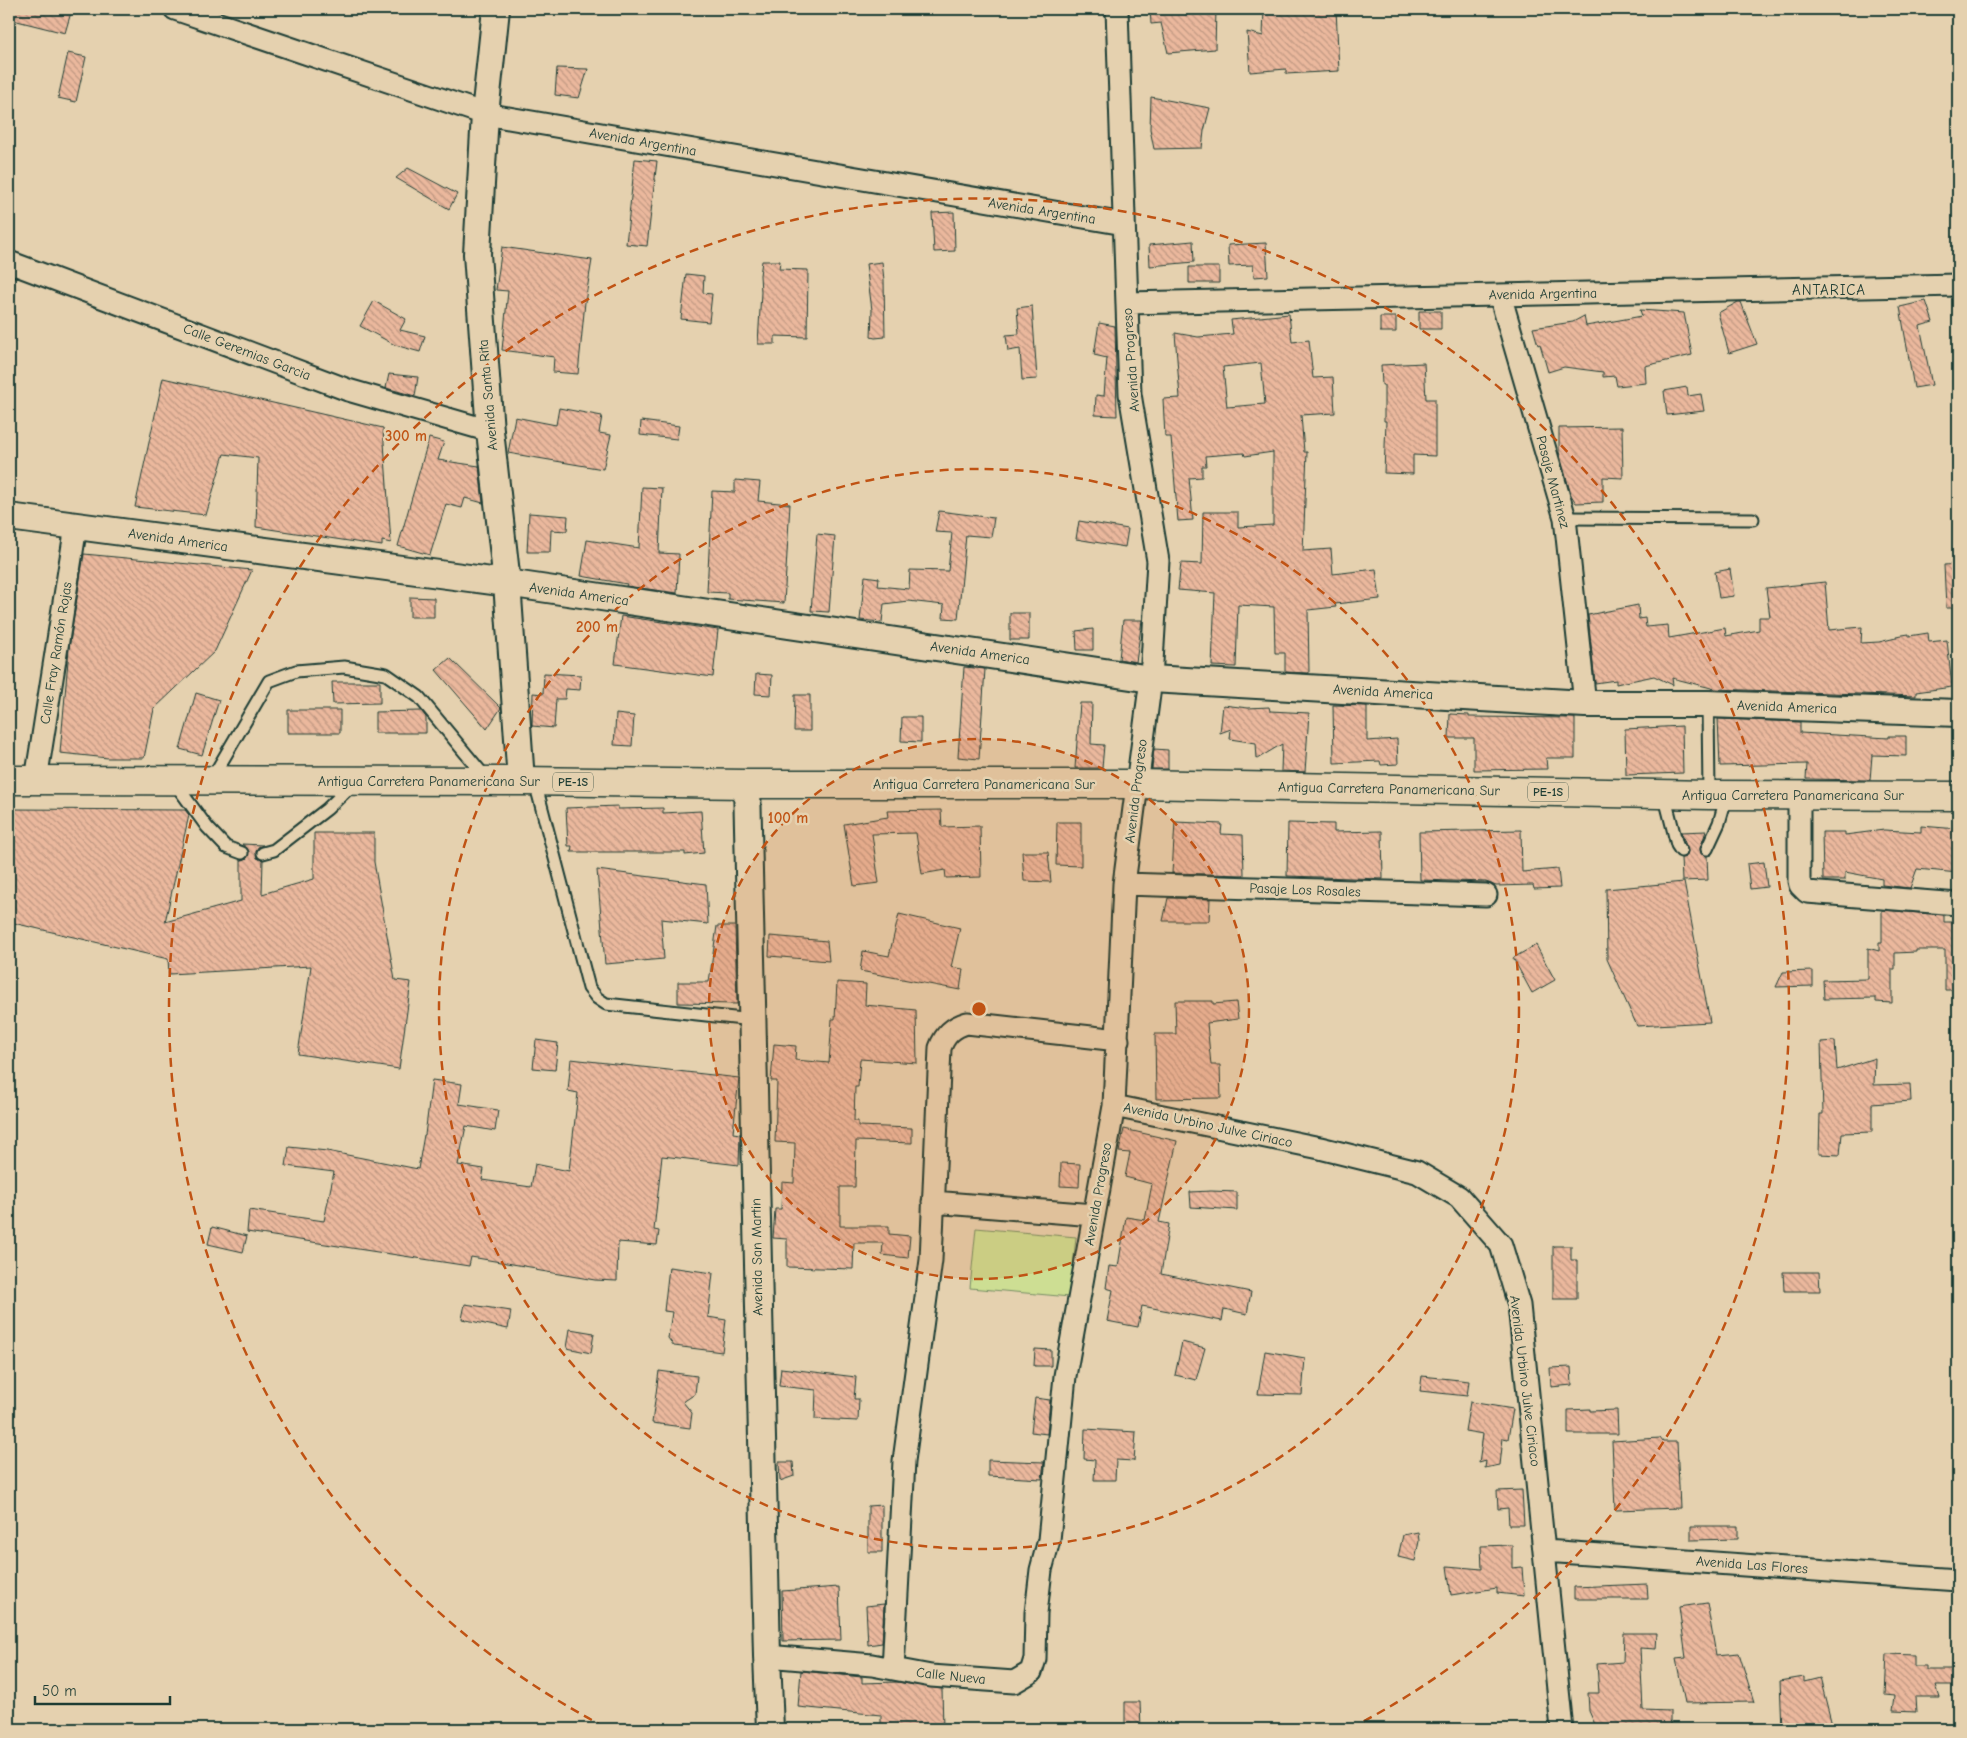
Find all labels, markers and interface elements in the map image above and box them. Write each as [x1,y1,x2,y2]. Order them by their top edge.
street label: Avenida Argentina [588,124,698,160]
street label: Avenida Argentina [987,194,1097,228]
district label: ANTARICA [1792,281,1866,299]
street label: Avenida Argentina [1489,285,1597,303]
street label: Avenida Progreso [1119,307,1143,413]
street label: Calle Geremias Garcia [181,320,313,384]
street label: Avenida Santa Rita [475,339,501,451]
text: 300 m [385,427,427,445]
street label: Pasaje Martinez [1532,434,1574,530]
street label: Avenida America [127,525,229,555]
street label: Avenida America [528,579,630,609]
street label: Calle Fray Ramón Rojas [36,580,76,725]
text: 200 m [576,618,618,636]
street label: Avenida America [929,638,1031,668]
street label: Avenida America [1332,681,1434,703]
street label: Avenida America [1737,697,1837,717]
street label: Avenida Progreso [1121,738,1151,844]
road number: PE-1S [553,772,593,792]
street label: Antigua Carretera Panamericana Sur [318,773,540,790]
street label: Antigua Carretera Panamericana Sur [873,776,1095,793]
street label: Antigua Carretera Panamericana Sur [1278,779,1500,799]
road number: PE-1S [1528,782,1568,802]
street label: Antigua Carretera Panamericana Sur [1682,787,1904,804]
text: 100 m [768,809,808,827]
street label: Pasaje Los Rosales [1249,880,1361,900]
centre of rings [970,1000,988,1018]
street label: Avenida Urbino Julve Ciriaco [1122,1099,1294,1151]
street label: Avenida Progreso [1081,1141,1115,1247]
street label: Avenida San Martin [747,1198,767,1316]
street label: Avenida Urbino Julve Ciriaco [1506,1294,1544,1468]
street label: Avenida Las Flores [1695,1553,1809,1577]
street label: Calle Nueva [915,1664,987,1688]
scale bar [35,1673,170,1705]
text: 50 m [42,1682,77,1700]

